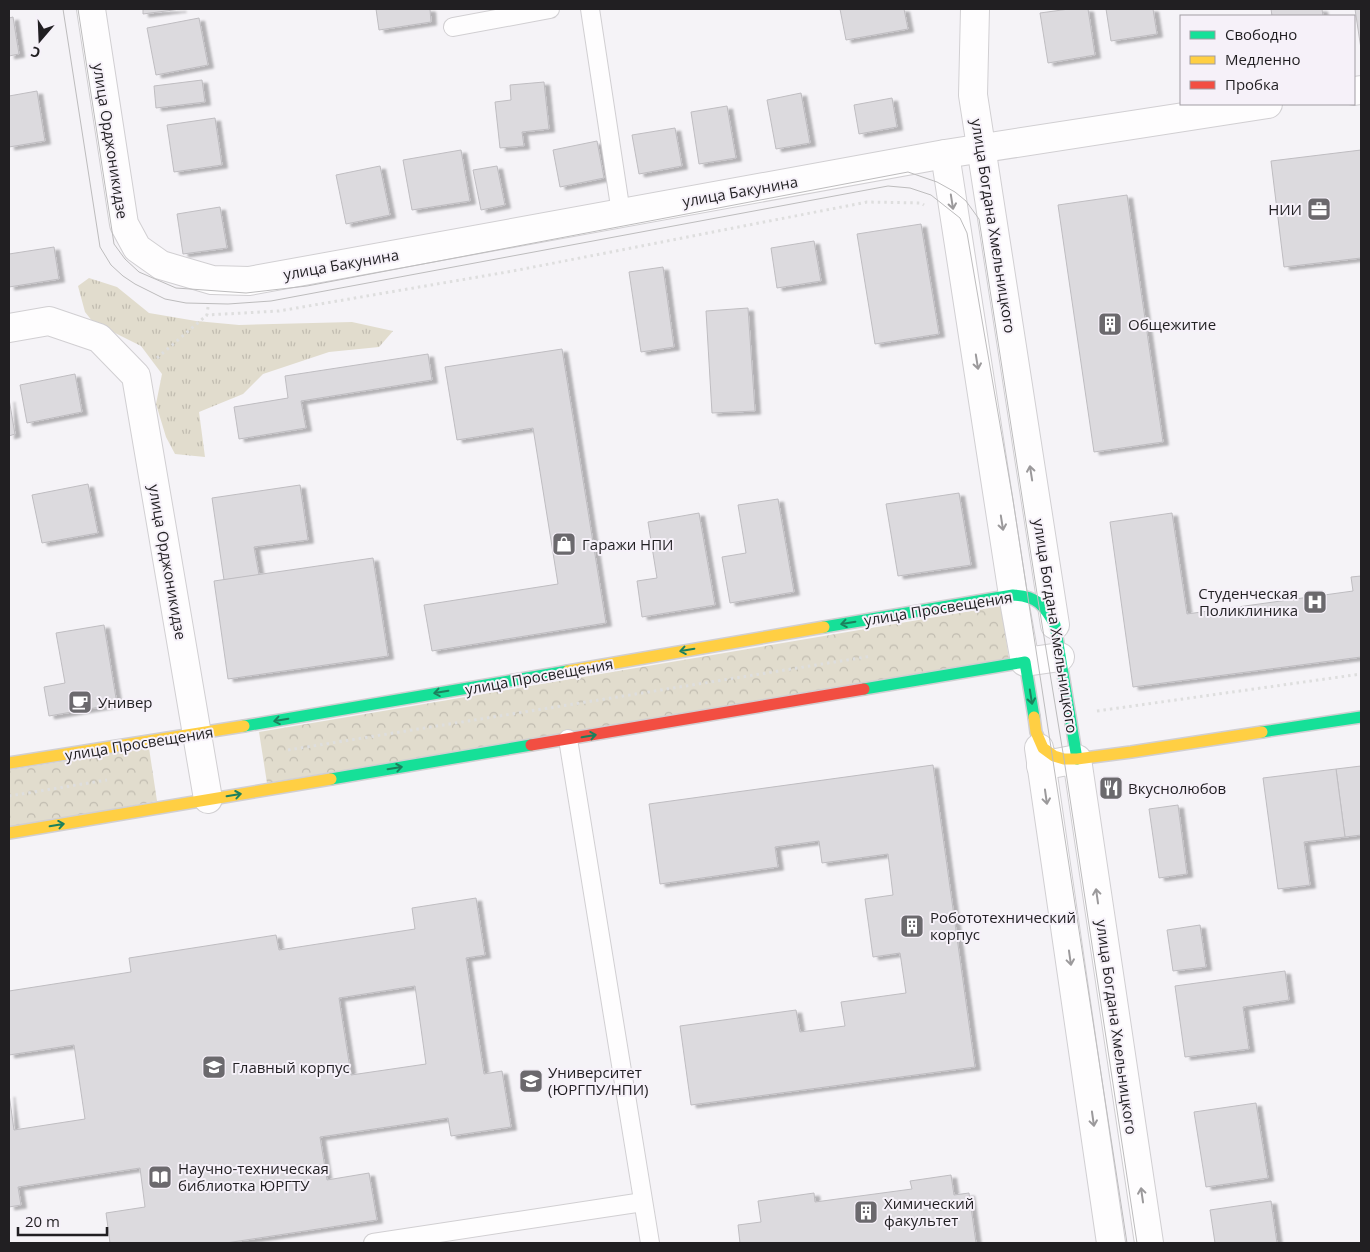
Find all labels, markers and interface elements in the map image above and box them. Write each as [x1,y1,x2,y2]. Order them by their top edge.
north arrow [15,15,65,65]
legend [1180,15,1355,105]
text: Свободно [1225,24,1297,44]
text: С [28,42,43,63]
text: Медленно [1225,49,1301,69]
street label: улица Орджоникидзе [89,62,133,220]
text: Пробка [1225,74,1279,94]
street label: улица Богдана Хмельницкого [967,117,1021,335]
street label: улица Бакунина [681,171,799,211]
one-way arrow [948,193,958,209]
office icon: НИИ [1306,196,1332,222]
place label: НИИ [1268,199,1302,219]
street label: улица Бакунина [282,244,400,284]
building icon: Общежитие [1097,311,1123,337]
place label: Общежитие [1128,314,1216,334]
one-way arrow [972,354,982,370]
one-way arrow [1026,465,1036,481]
street label: улица Орджоникидзе [144,483,192,641]
one-way arrow [997,515,1007,531]
street label: улица Богдана Хмельницкого [1029,517,1083,735]
shop icon: Гаражи НПИ [551,531,577,557]
place label: Гаражи НПИ [582,534,673,554]
place label: Студенческая Поликлиника [1198,583,1298,620]
street label: улица Просвещения [862,586,1014,630]
hospital icon: Студенческая Поликлиника [1302,589,1328,615]
one-way arrow [840,618,856,628]
one-way arrow [680,646,696,656]
street label: улица Просвещения [463,653,615,699]
one-way arrow [433,688,449,698]
cafe icon: Универ [67,689,93,715]
one-way arrow [1026,689,1036,705]
place label: Универ [98,692,153,712]
one-way arrow [273,715,289,725]
street label: улица Просвещения [63,721,215,765]
one-way arrow [581,730,597,740]
one-way arrow [386,763,402,773]
restaurant icon: Вкуснолюбов [1098,775,1124,801]
place label: Вкуснолюбов [1128,778,1226,798]
one-way arrow [1041,789,1051,805]
one-way arrow [226,790,242,800]
one-way arrow [48,820,64,830]
one-way arrow [1092,888,1102,904]
place label: Робототехнический корпус [930,907,1076,944]
building icon: Робототехнический корпус [899,913,925,939]
street label: улица Богдана Хмельницкого [1092,918,1142,1136]
one-way arrow [1065,950,1075,966]
school or university icon: Главный корпус [201,1054,227,1080]
place label: Главный корпус [232,1057,350,1077]
place label: Университет (ЮРГПУ/НПИ) [548,1062,648,1099]
school or university icon: Университет (ЮРГПУ/НПИ) [518,1068,544,1094]
one-way arrow [1088,1111,1098,1127]
place label: Научно-техническая библиотка ЮРГТУ [178,1158,329,1195]
library icon: Научно-техническая библиотка ЮРГТУ [147,1164,173,1190]
one-way arrow [1136,1187,1146,1203]
place label: Химический факультет [884,1193,974,1230]
building icon: Химический факультет [853,1199,879,1225]
scale bar [18,1204,106,1236]
text: 20 m [25,1211,60,1231]

